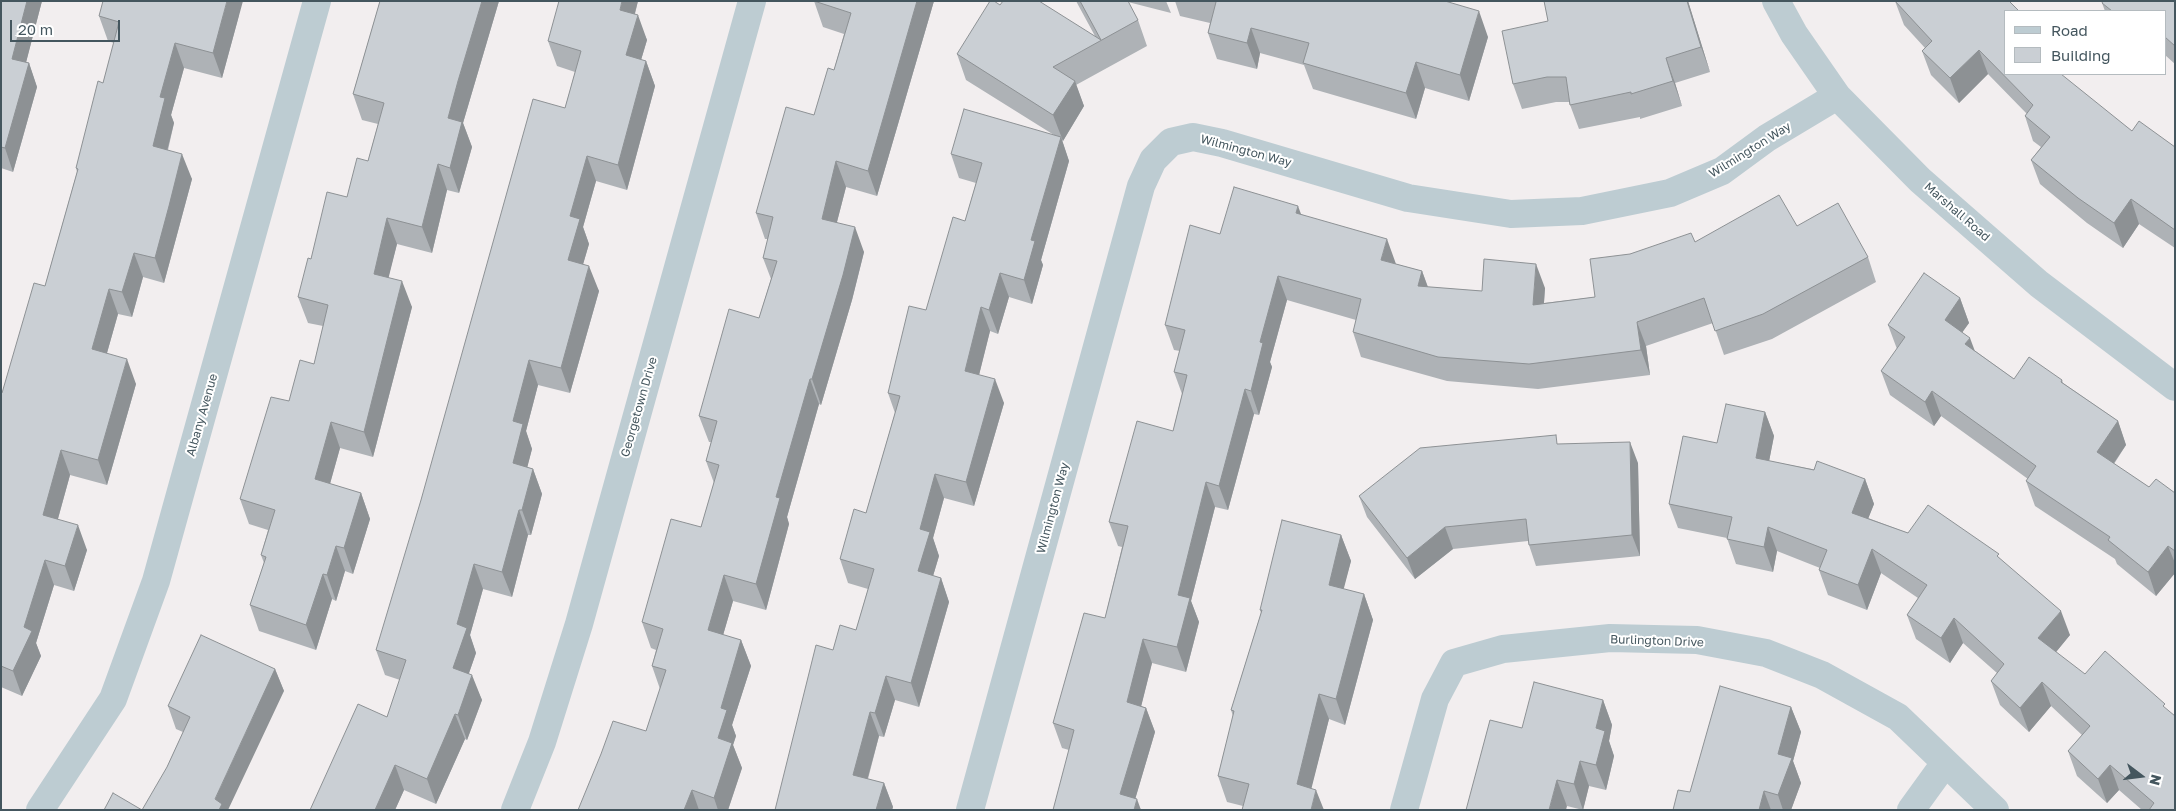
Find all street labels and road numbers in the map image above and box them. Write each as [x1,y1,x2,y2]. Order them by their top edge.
street label: Wilmington Way [1706,119,1794,181]
street label: Wilmington Way [1199,132,1293,170]
street label: Marshall Road [1921,180,1993,244]
street label: Georgetown Drive [618,355,660,459]
street label: Albany Avenue [183,372,221,458]
street label: Wilmington Way [1034,461,1072,555]
street label: Burlington Drive [1610,632,1704,650]

